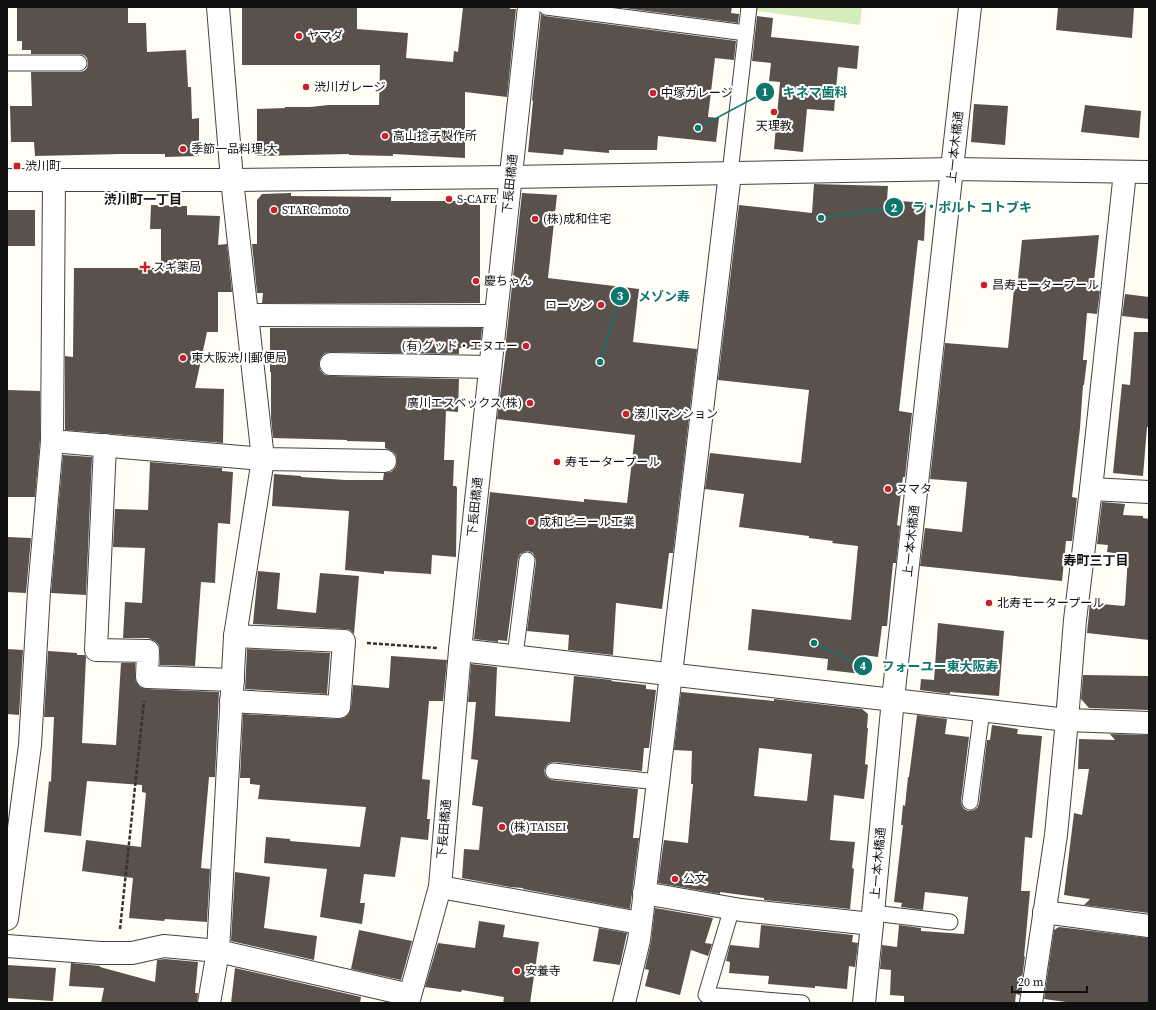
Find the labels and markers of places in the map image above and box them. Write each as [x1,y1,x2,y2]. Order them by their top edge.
place label: ヤマダ [307,28,343,44]
marker: ヤマダ [294,31,304,41]
place label: 渋川ガレージ [314,79,386,95]
callout: キネマ歯科 [755,80,856,105]
marker: 渋川ガレージ [301,82,311,92]
place label: 中塚ガレージ [661,85,733,101]
marker: 中塚ガレージ [648,88,658,98]
marker: 天理教 [769,107,779,117]
place label: 天理教 [756,118,792,134]
place label: 高山捻子製作所 [393,128,477,144]
marker: 高山捻子製作所 [380,131,390,141]
place label: 季節一品料理 大 [191,141,278,157]
marker: 季節一品料理 大 [178,144,188,154]
place label: 渋川町 [25,158,61,174]
marker: 渋川町 [12,161,22,171]
place label: S-CAFE [457,191,497,207]
marker: S-CAFE [444,194,454,204]
callout: ラ・ポルト コトブキ [884,195,1040,220]
place label: STARC.moto [282,202,349,218]
marker: STARC.moto [269,205,279,215]
place label: (株)成和住宅 [543,211,611,227]
marker: (株)成和住宅 [530,214,540,224]
place label: スギ薬局 [153,259,201,275]
marker: スギ薬局 [140,262,150,272]
place label: 慶ちゃん [484,273,532,289]
marker: 慶ちゃん [471,276,481,286]
place label: 昌寿モータープール [992,277,1099,293]
marker: 昌寿モータープール [979,280,989,290]
callout: メゾン寿 [610,284,698,309]
place label: ローソン [545,297,593,313]
marker: ローソン [596,300,606,310]
place label: (有)グッド・エヌエー [402,338,518,354]
marker: (有)グッド・エヌエー [521,341,531,351]
place label: 東大阪渋川郵便局 [191,350,287,366]
marker: 東大阪渋川郵便局 [178,353,188,363]
place label: 廣川エスベックス(株) [407,395,522,411]
marker: 廣川エスベックス(株) [525,398,535,408]
place label: 湊川マンション [634,406,718,422]
marker: 湊川マンション [621,409,631,419]
place label: 寿モータープール [565,454,660,470]
marker: 寿モータープール [552,457,562,467]
place label: ヌマタ [896,481,932,497]
marker: ヌマタ [883,484,893,494]
place label: 成和ビニール工業 [539,514,635,530]
marker: 成和ビニール工業 [526,517,536,527]
place label: 北寿モータープール [997,595,1104,611]
marker: 北寿モータープール [984,598,994,608]
callout: フォーユー東大阪寿 [853,653,1006,678]
place label: (株)TAISEI [510,819,567,835]
marker: (株)TAISEI [497,822,507,832]
place label: 公文 [683,871,707,887]
marker: 公文 [670,874,680,884]
place label: 安養寺 [525,963,561,979]
marker: 安養寺 [512,966,522,976]

